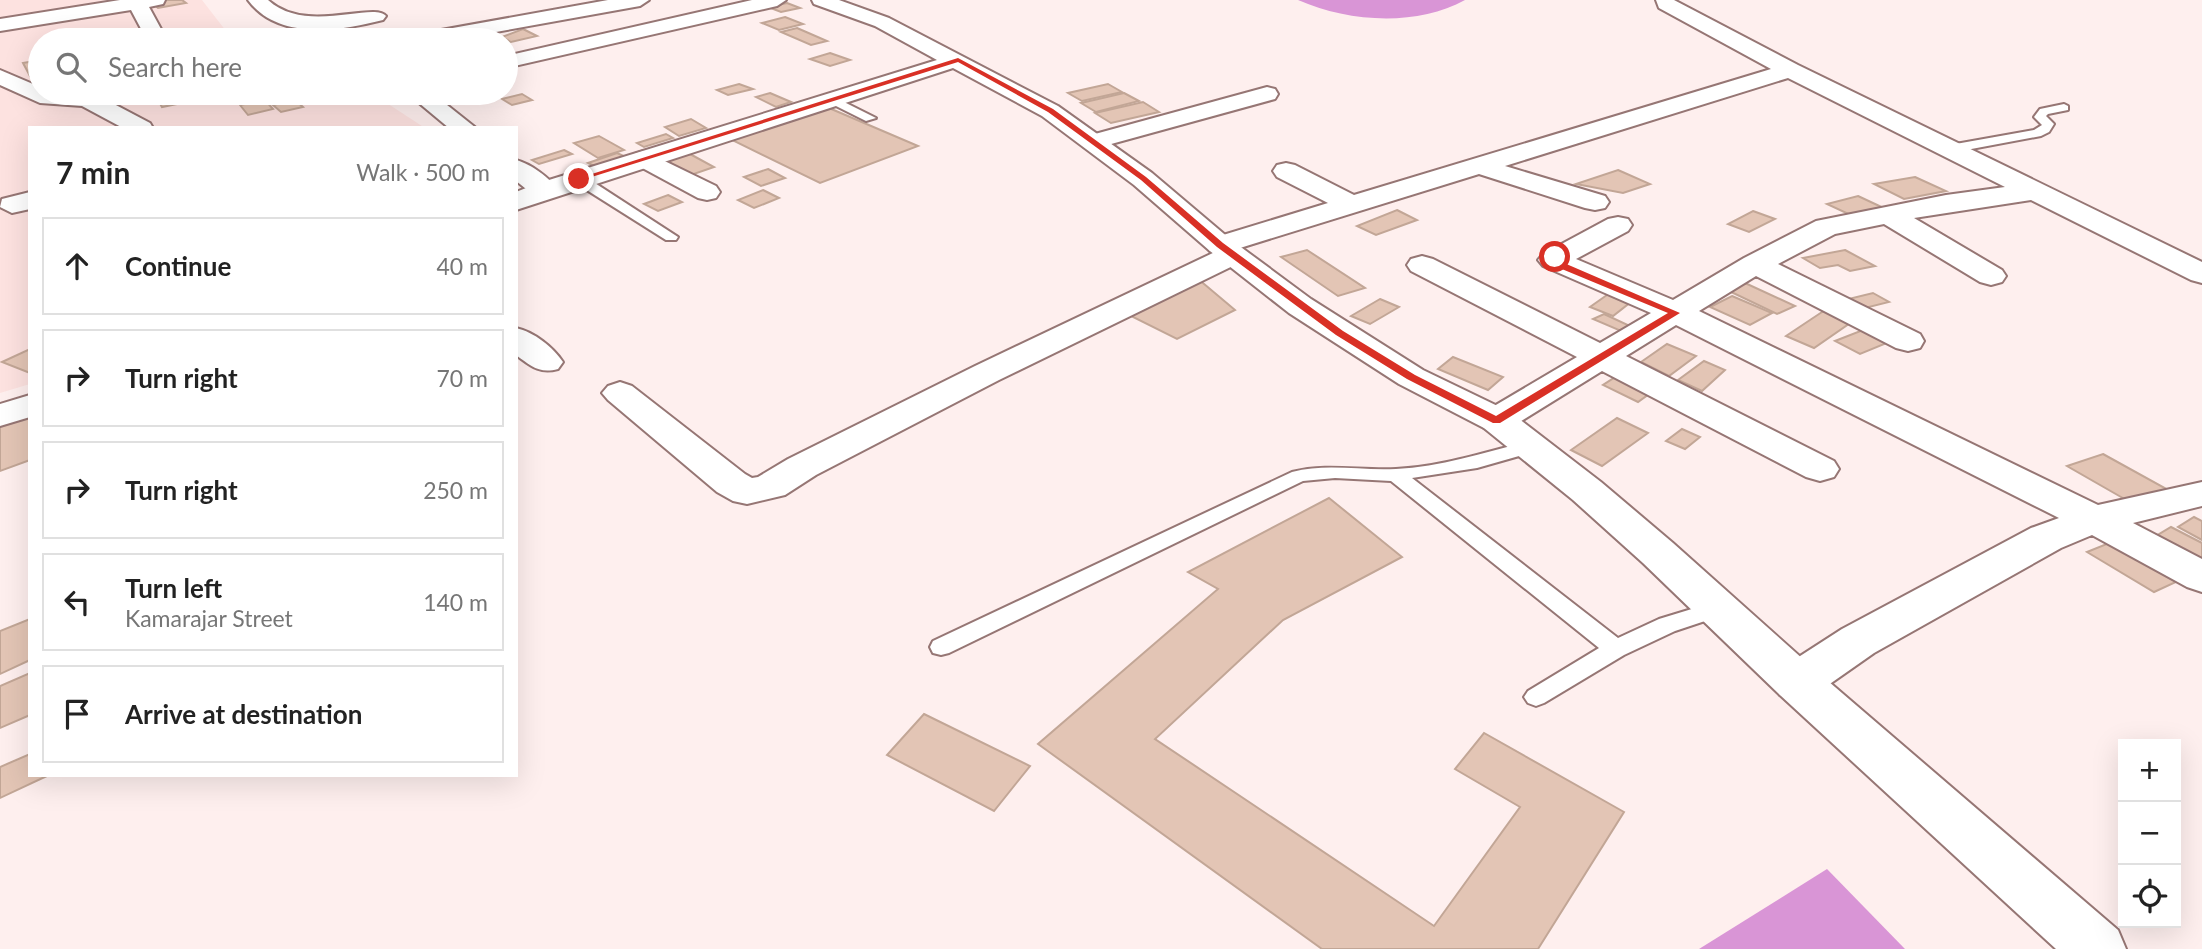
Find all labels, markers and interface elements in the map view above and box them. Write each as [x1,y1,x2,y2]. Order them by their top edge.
search box [28,28,518,105]
icon: search [52,48,90,86]
text: Search here [108,51,242,83]
text: 7 min [56,154,130,190]
text: Walk · 500 m [356,158,490,186]
route end [563,163,594,194]
route start [1539,241,1570,272]
icon: ahead [58,247,96,285]
text: Continue [125,250,231,282]
text: 40 m [437,252,488,280]
icon: right [58,359,96,397]
text: Turn right [125,362,238,394]
text: 70 m [437,364,488,392]
icon: right [58,471,96,509]
text: Turn right [125,474,238,506]
text: 250 m [423,476,488,504]
text: Turn left [125,572,222,604]
icon: left [58,583,96,621]
text: 140 m [423,588,488,616]
text: Kamarajar Street [125,604,293,632]
icon: arrive [58,695,96,733]
text: Arrive at destination [125,698,362,730]
map controls [2118,739,2181,928]
button: + [2118,739,2181,802]
button: − [2118,802,2181,865]
button: locate [2118,865,2181,928]

